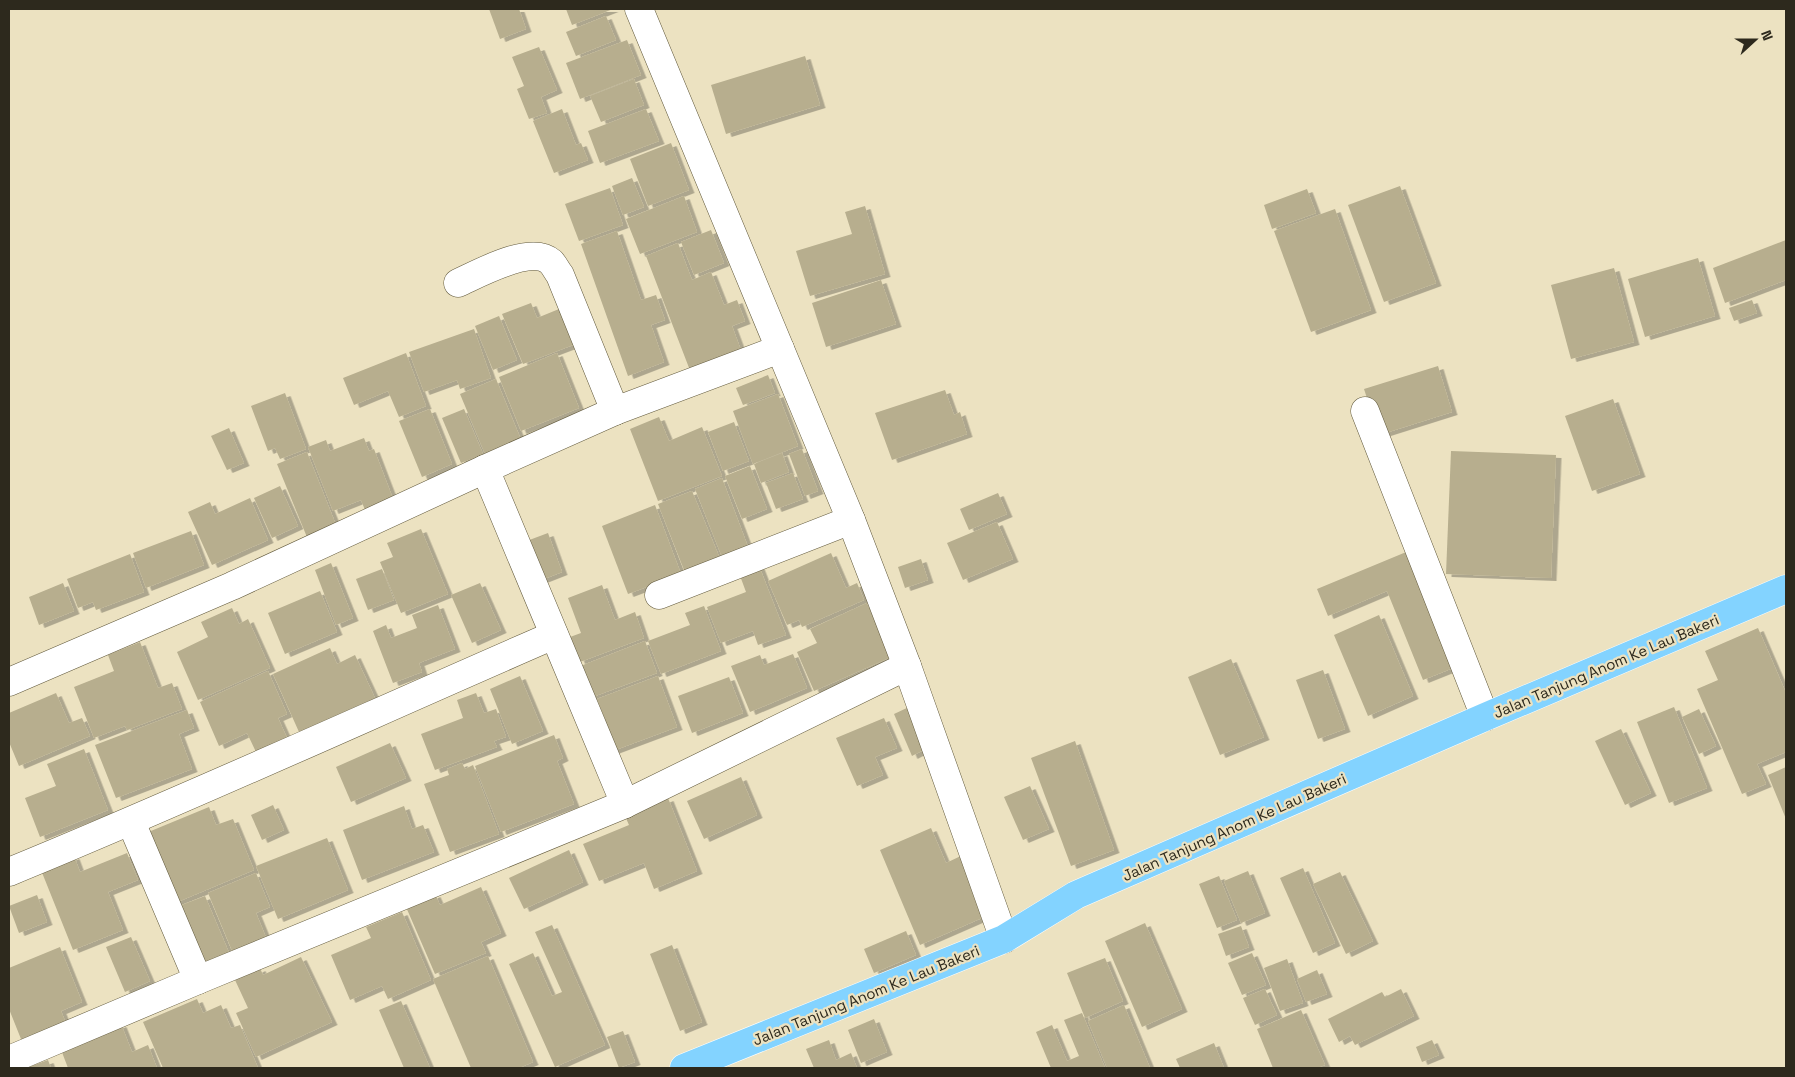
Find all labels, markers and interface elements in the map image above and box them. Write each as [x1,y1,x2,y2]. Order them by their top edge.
north arrow [1730,15,1780,65]
text: N [1757,28,1777,43]
street label: Jalan Tanjung Anom Ke Lau Bakeri [1490,610,1722,722]
street label: Jalan Tanjung Anom Ke Lau Bakeri [1119,769,1349,885]
street label: Jalan Tanjung Anom Ke Lau Bakeri [750,941,982,1049]

